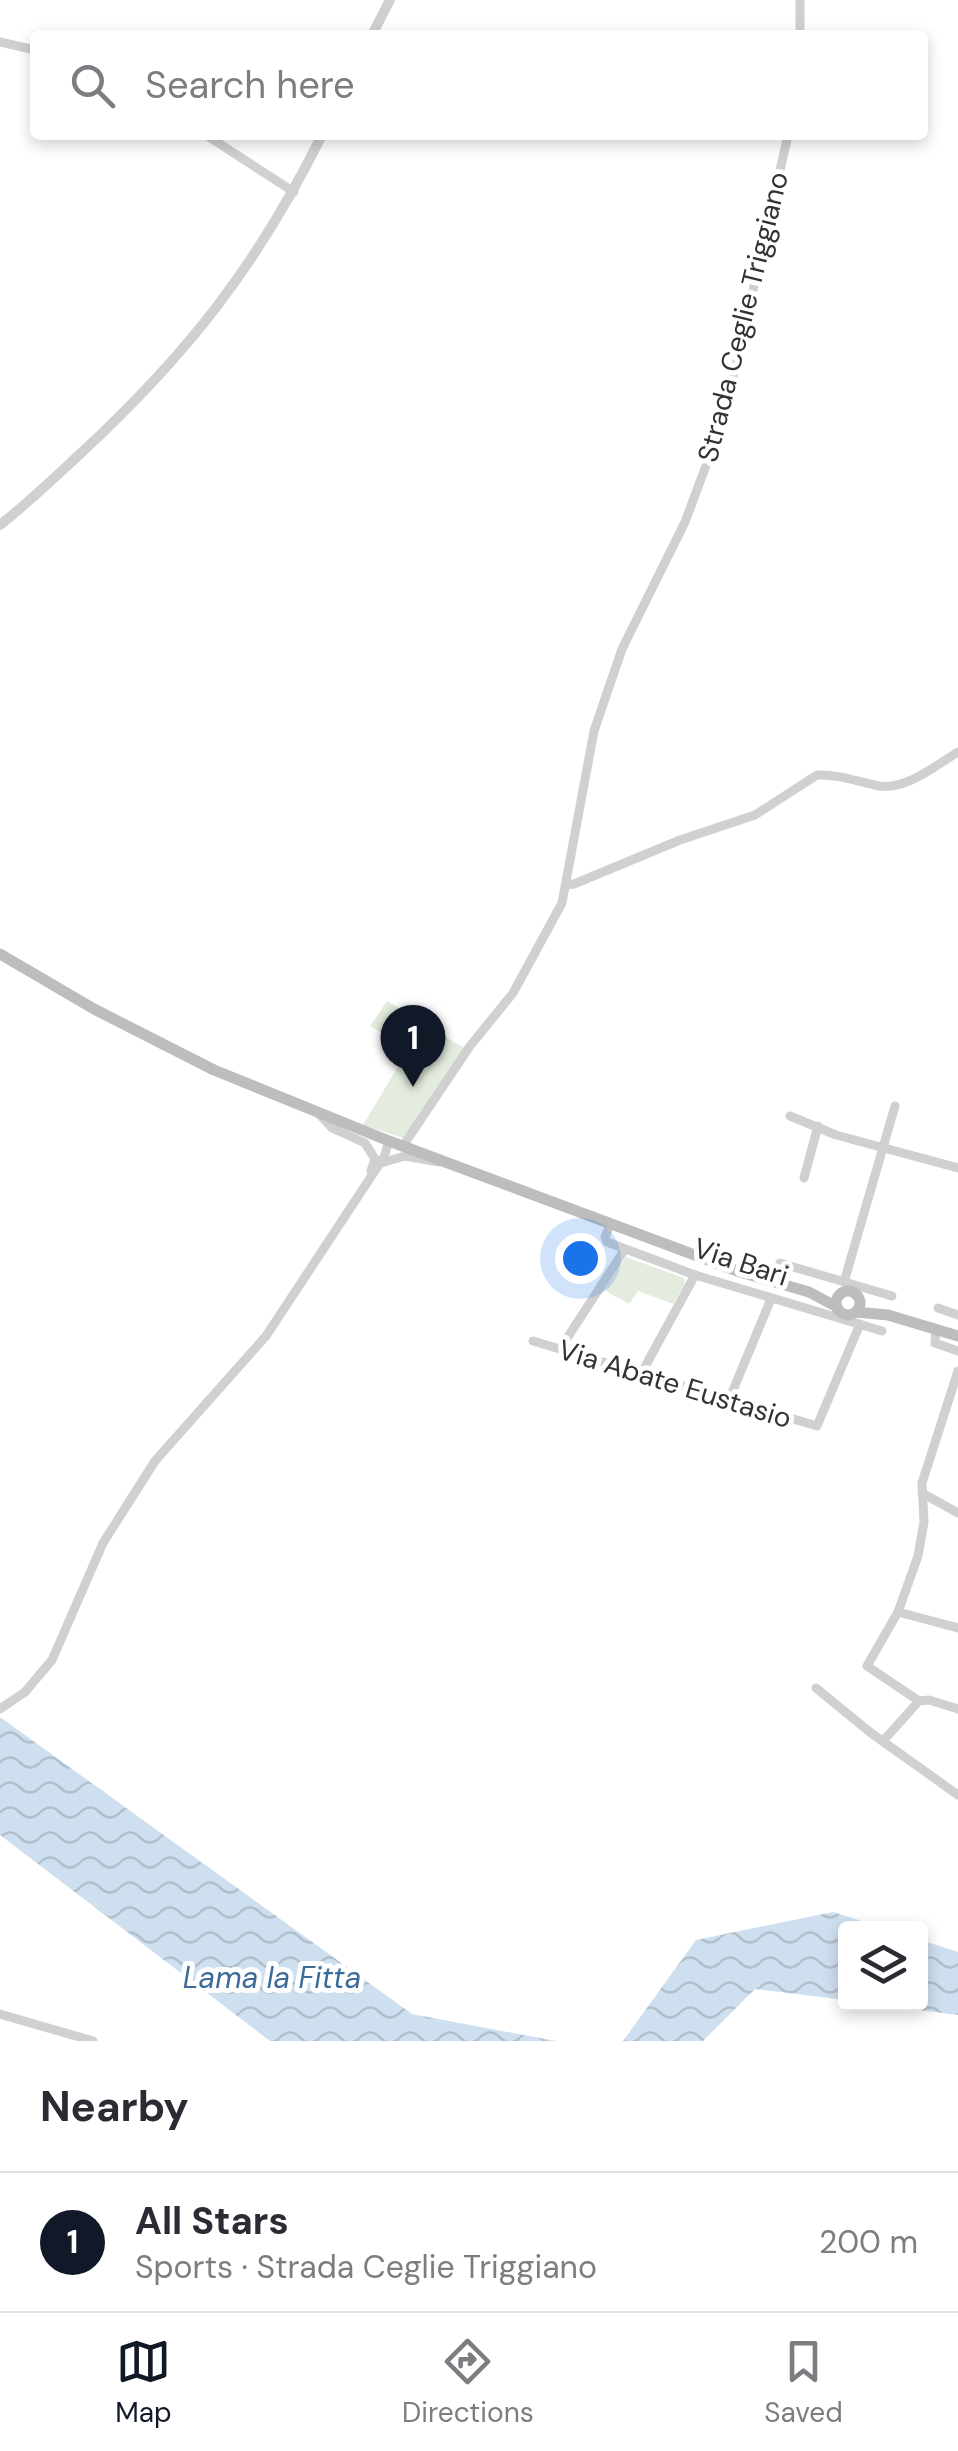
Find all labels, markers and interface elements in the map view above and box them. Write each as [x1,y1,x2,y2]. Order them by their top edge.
search box [30,30,928,140]
icon: search [65,58,120,113]
text: Search here [145,60,355,110]
street label: Strada Ceglie Triggiano [689,168,797,466]
pin: 1 [380,1004,446,1087]
street label: Via Bari [689,1229,793,1295]
your location [555,1233,606,1284]
street label: Via Abate Eustasio [554,1331,796,1437]
map controls [838,1921,928,2011]
button: layers [838,1921,928,2011]
water label: Lama la Fitta [183,1958,361,1997]
text: Nearby [40,2079,189,2134]
text: All Stars [135,2196,289,2246]
text: 1 [67,2221,78,2263]
text: 200 m [819,2221,918,2263]
text: Sports · Strada Ceglie Triggiano [135,2246,597,2288]
tab: Map [115,2334,172,2431]
tab: Directions [402,2334,534,2431]
tab: Saved [764,2334,843,2431]

